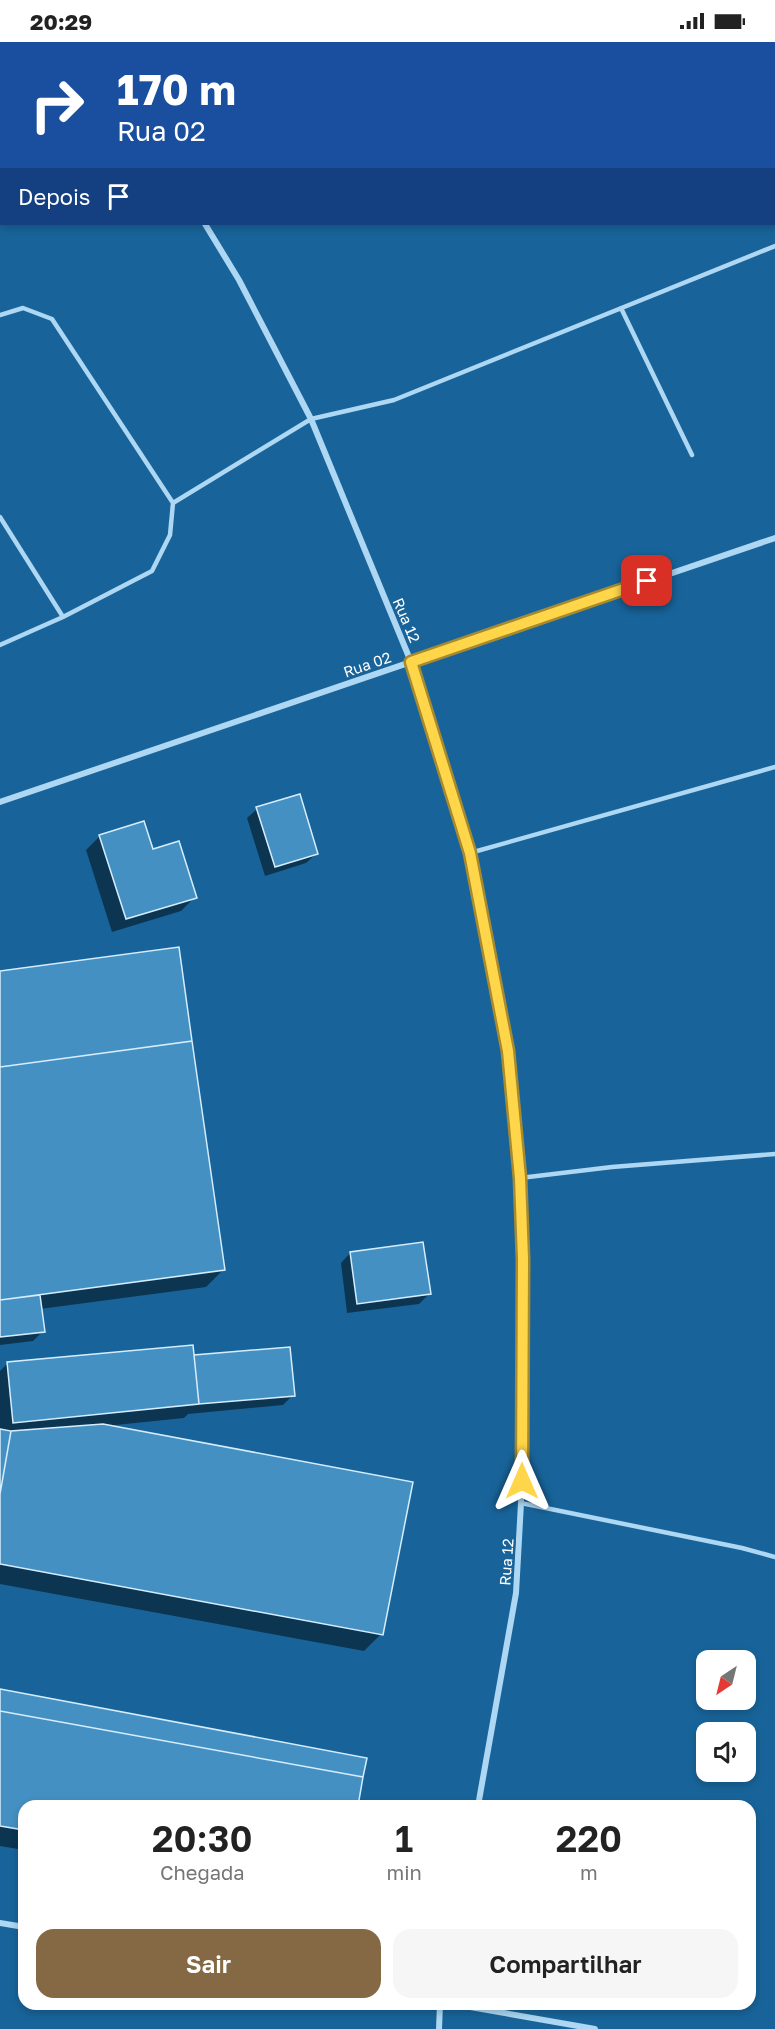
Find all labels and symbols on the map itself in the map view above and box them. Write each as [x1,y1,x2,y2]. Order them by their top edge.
pin [621,555,672,606]
street label: Rua 12 [389,595,425,645]
street label: Rua 02 [341,647,393,681]
position arrow [490,1449,554,1513]
street label: Rua 12 [495,1538,517,1586]
north arrow [696,1650,756,1710]

